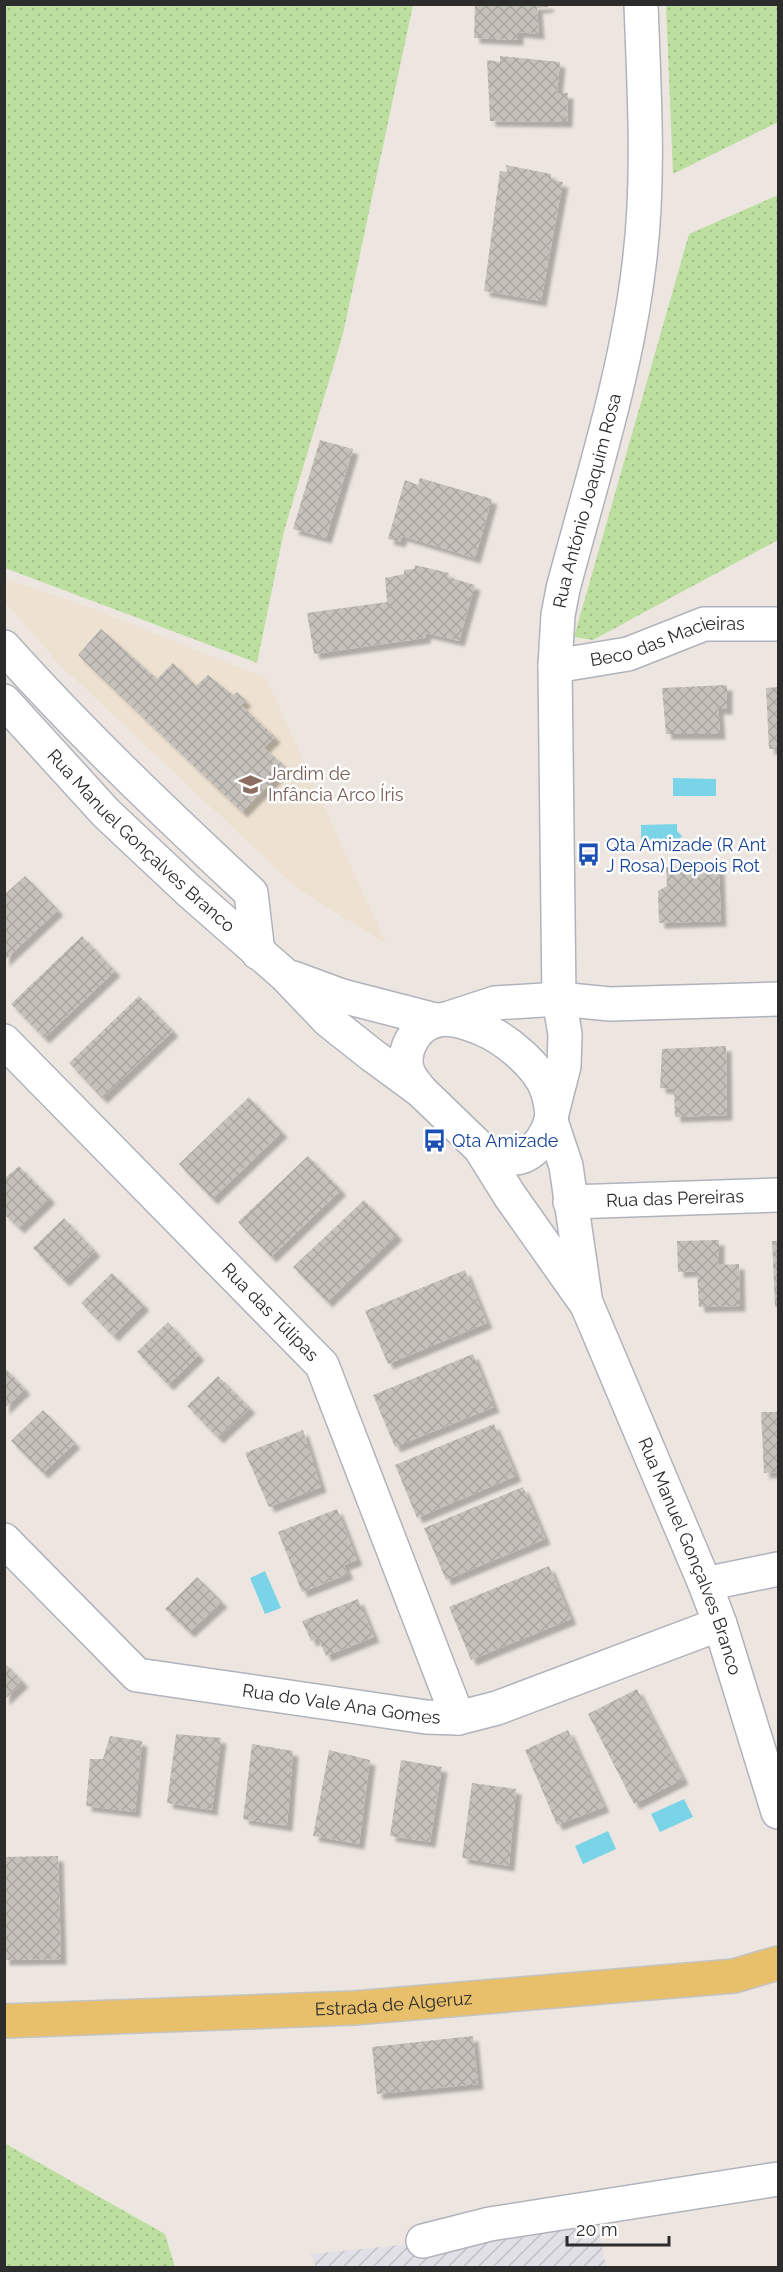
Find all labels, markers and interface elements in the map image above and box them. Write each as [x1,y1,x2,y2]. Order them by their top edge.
street label: Rua António Joaquim Rosa [549,391,625,610]
street label: Beco das Macieiras [588,613,745,670]
street label: Rua Manuel Gonçalves Branco [43,745,240,937]
place label: Jardim de Infância Arco Íris [268,763,404,805]
school or university icon: Jardim de Infância Arco Íris [237,771,263,797]
place label: Qta Amizade (R Ant J Rosa) Depois Rot [606,834,766,876]
bus stop icon: Qta Amizade (R Ant J Rosa) Depois Rot [575,842,601,868]
bus stop icon: Qta Amizade [421,1128,447,1154]
place label: Qta Amizade [452,1130,559,1151]
street label: Rua das Pereiras [606,1185,745,1211]
street label: Rua das Túlipas [218,1258,323,1366]
street label: Rua Manuel Gonçalves Branco [634,1434,746,1678]
street label: Rua do Vale Ana Gomes [241,1679,441,1727]
street label: Estrada de Algeruz [314,1987,473,2019]
scale bar [567,2209,669,2247]
text: 20 m [576,2219,618,2240]

